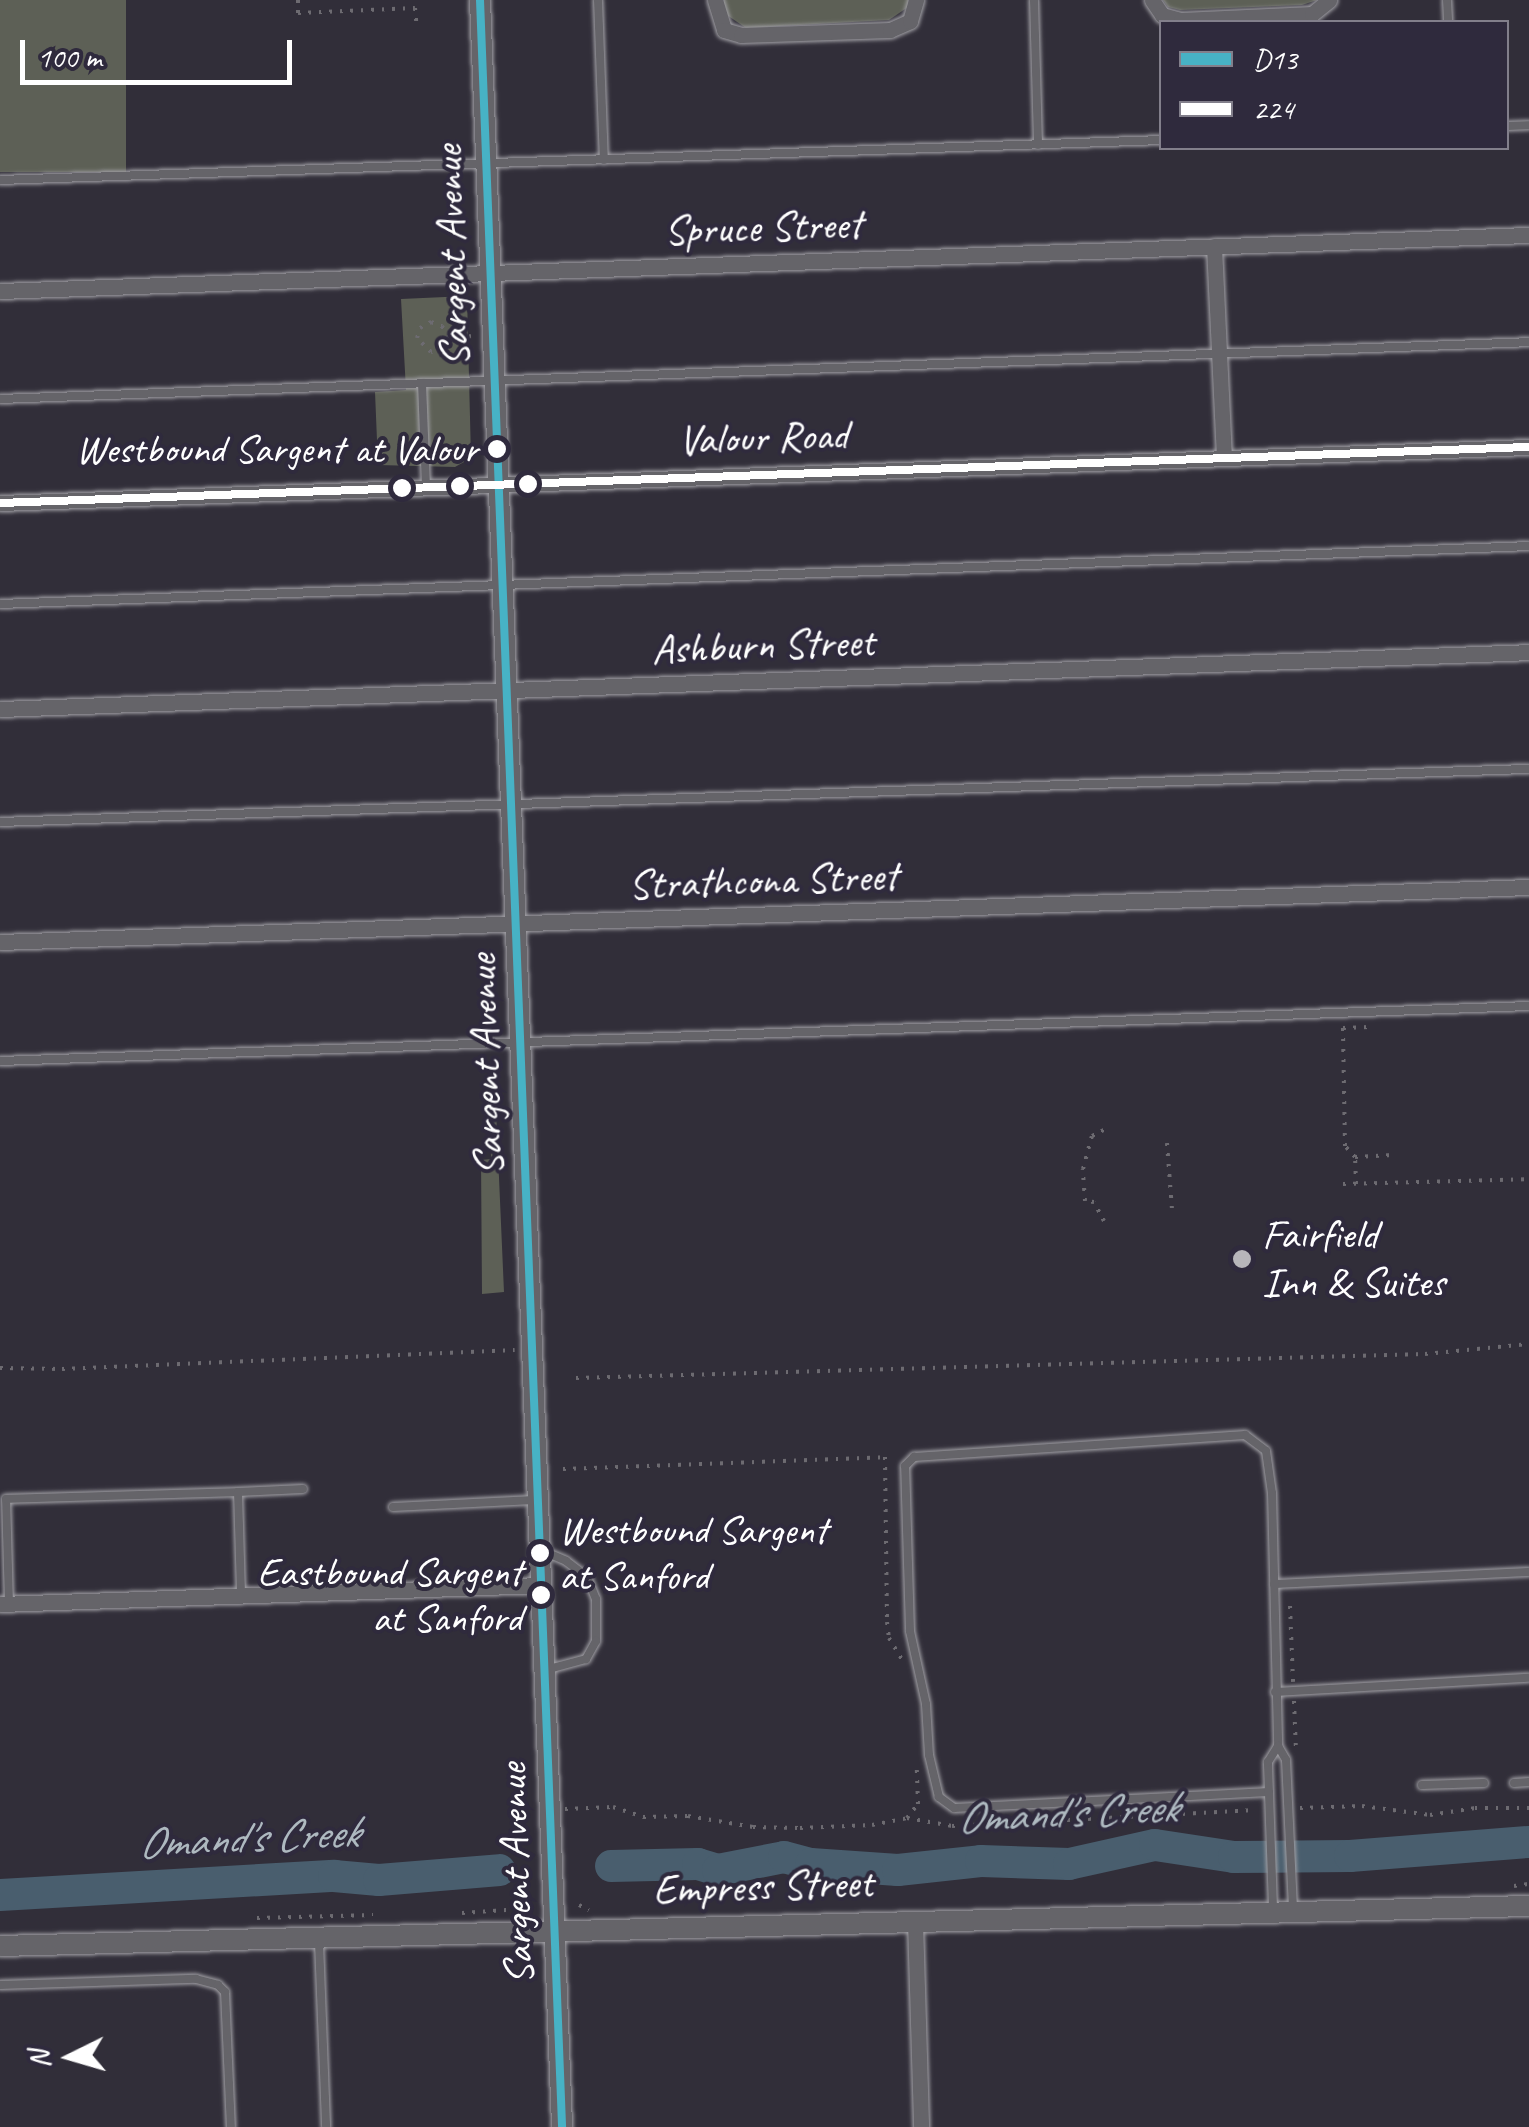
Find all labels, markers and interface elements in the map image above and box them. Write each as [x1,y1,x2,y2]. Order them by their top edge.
scale bar [25,20,298,82]
legend [1159,20,1509,150]
text: 100 m [37,38,102,76]
text: D13 [1253,40,1297,78]
text: 224 [1253,90,1294,128]
street label: Sargent Avenue [423,144,481,368]
street label: Spruce Street [663,199,863,257]
street label: Valour Road [677,410,849,466]
place label: Westbound Sargent at Valour [75,425,478,473]
marker: Westbound Sargent at Valour [487,439,507,459]
unlabelled marker [518,474,538,494]
unlabelled marker [450,476,470,496]
unlabelled marker [392,478,412,498]
street label: Ashburn Street [650,617,876,675]
street label: Strathcona Street [628,851,898,911]
street label: Sargent Avenue [457,953,515,1177]
place label: Fairfield Inn & Suites [1262,1210,1445,1308]
marker: Fairfield Inn & Suites [1231,1248,1253,1270]
place label: Westbound Sargent at Sanford [559,1506,827,1600]
marker: Westbound Sargent at Sanford [530,1543,550,1563]
place label: Eastbound Sargent at Sanford [257,1548,522,1642]
marker: Eastbound Sargent at Sanford [531,1585,551,1605]
street label: Sargent Avenue [487,1762,545,1986]
water label: Omand's Creek [955,1780,1179,1846]
water label: Omand's Creek [136,1805,360,1871]
street label: Empress Street [652,1858,874,1916]
north arrow [20,2007,120,2107]
text: N [21,2049,58,2070]

